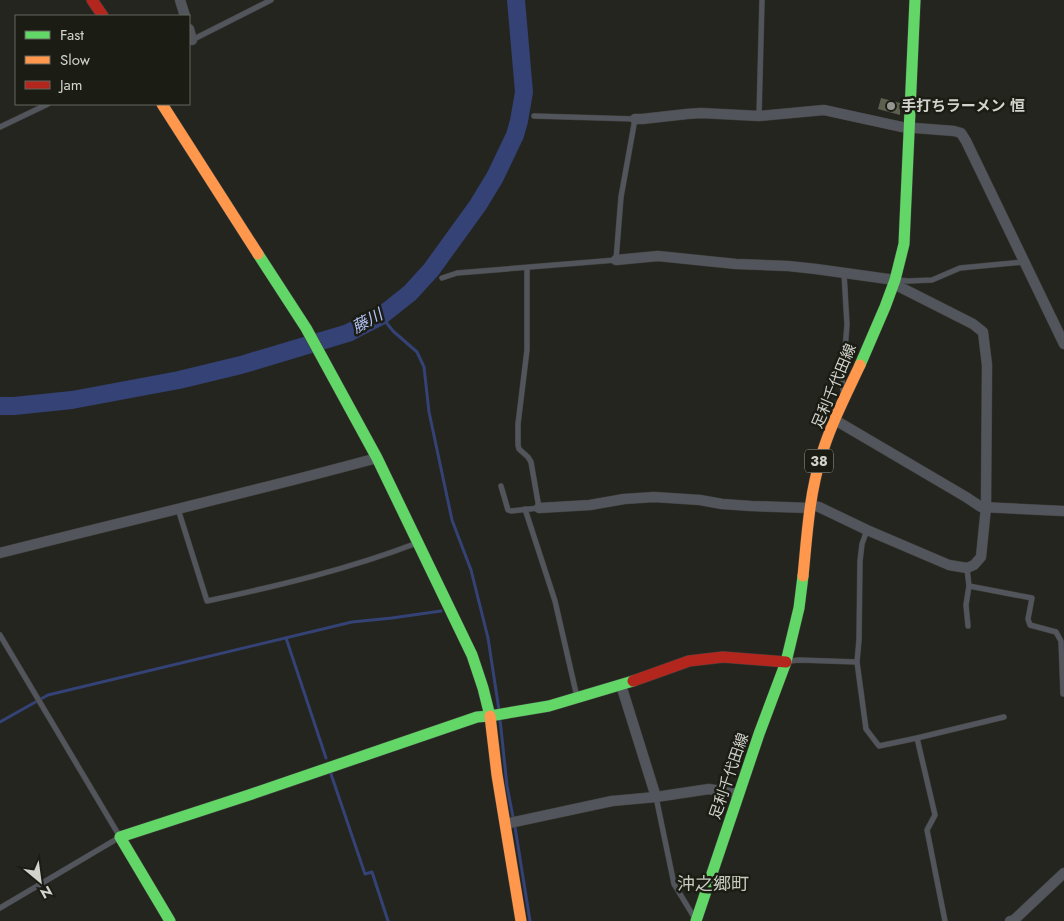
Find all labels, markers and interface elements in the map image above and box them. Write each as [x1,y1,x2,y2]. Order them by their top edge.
legend [15,15,190,105]
text: Fast [60,24,84,46]
text: Slow [60,49,91,71]
text: Jam [58,74,83,96]
place label: 手打ちラーメン 恒 [901,95,1025,117]
marker: 手打ちラーメン 恒 [885,100,897,112]
water label: 藤川 [347,302,388,339]
street label: 足利千代田線 [806,340,862,432]
road number: 38 [805,450,833,472]
street label: 足利千代田線 [704,730,754,822]
north arrow [15,856,65,906]
district label: 沖之郷町 [677,871,749,897]
text: N [37,881,56,904]

